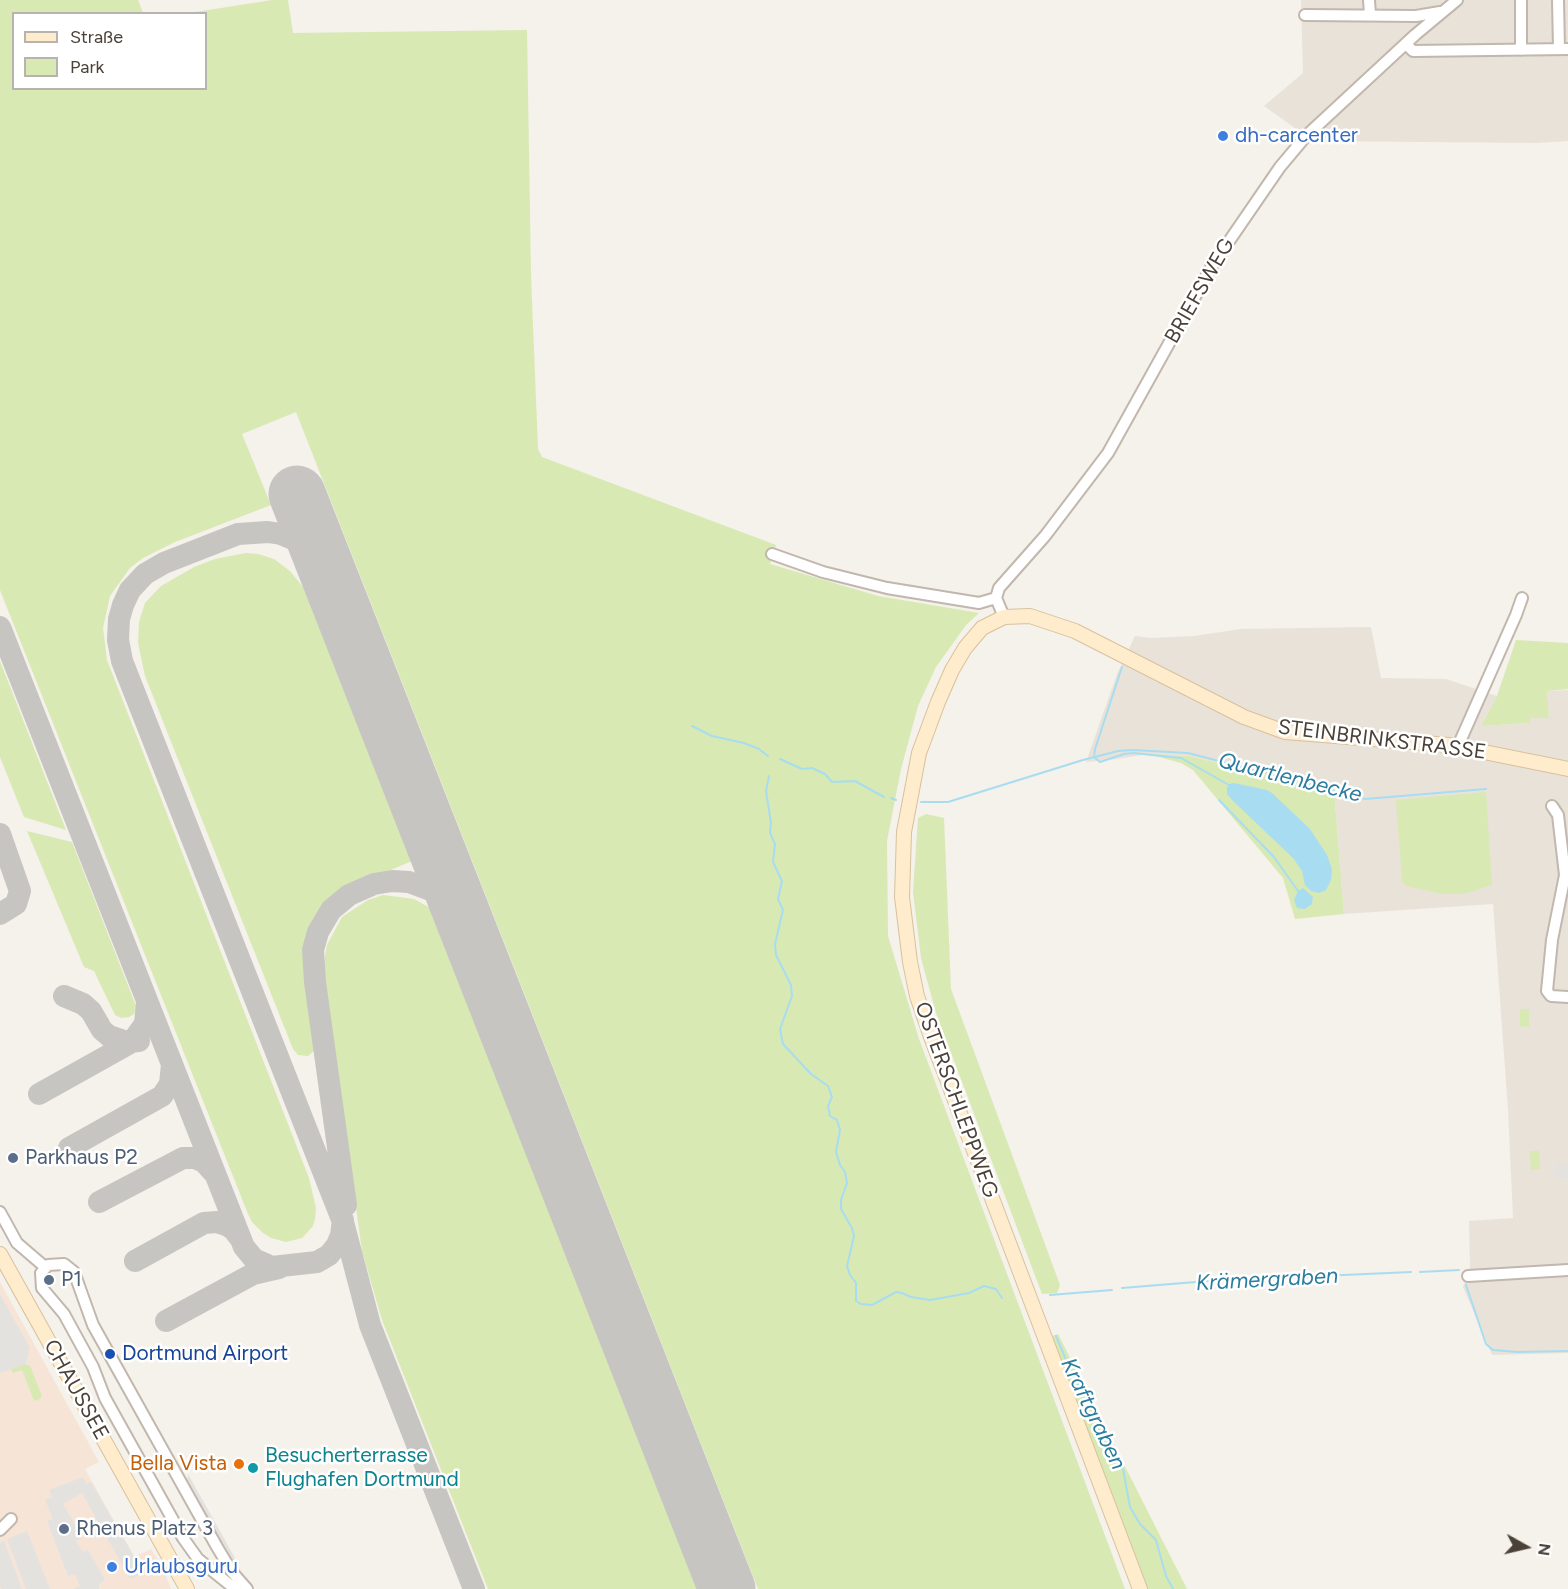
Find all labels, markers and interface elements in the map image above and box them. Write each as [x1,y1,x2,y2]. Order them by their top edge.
legend [12,12,207,90]
text: Straße [70,26,123,48]
text: Park [70,56,104,78]
place label: dh-carcenter [1235,123,1358,149]
marker: dh-carcenter [1216,129,1230,143]
street label: BRIEFSWEG [1160,234,1240,348]
street label: STEINBRINKSTRASSE [1276,715,1488,765]
water label: Quartlenbecke [1216,747,1364,809]
street label: OSTERSCHLEPPWEG [909,999,1003,1201]
place label: Parkhaus P2 [25,1145,138,1171]
marker: Parkhaus P2 [6,1151,20,1165]
water label: Krämergraben [1195,1263,1339,1297]
place label: P1 [61,1267,82,1293]
marker: P1 [42,1273,56,1287]
street label: CHAUSSEE [38,1336,114,1444]
place label: Dortmund Airport [122,1341,288,1367]
marker: Dortmund Airport [103,1347,117,1361]
water label: Kraftgraben [1055,1354,1131,1474]
place label: Besucherterrasse Flughafen Dortmund [265,1443,459,1493]
place label: Bella Vista [130,1451,227,1477]
marker: Bella Vista [232,1457,246,1471]
marker: Besucherterrasse Flughafen Dortmund [246,1461,260,1475]
place label: Rhenus Platz 3 [76,1516,213,1542]
north arrow [1496,1517,1556,1577]
marker: Rhenus Platz 3 [57,1522,71,1536]
text: N [1534,1542,1555,1557]
place label: Urlaubsguru [124,1554,238,1580]
marker: Urlaubsguru [105,1560,119,1574]

